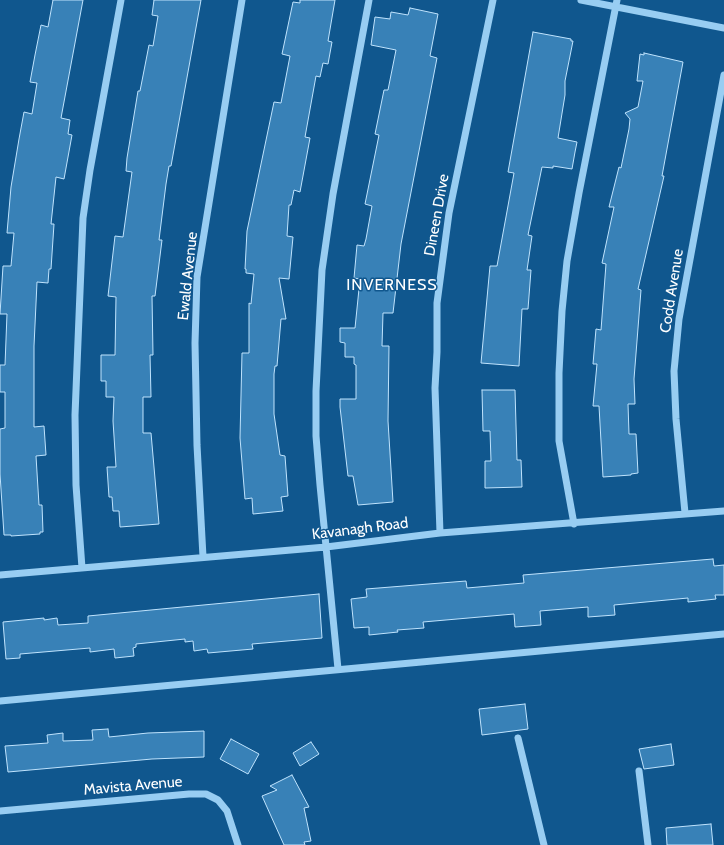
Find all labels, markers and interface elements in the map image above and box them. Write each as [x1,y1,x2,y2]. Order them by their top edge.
street label: Dineen Drive [421,173,453,257]
street label: Ewald Avenue [174,231,202,321]
street label: Codd Avenue [656,248,688,334]
district label: INVERNESS [346,275,438,295]
street label: Kavanagh Road [311,514,409,544]
street label: Mavista Avenue [83,773,183,799]

